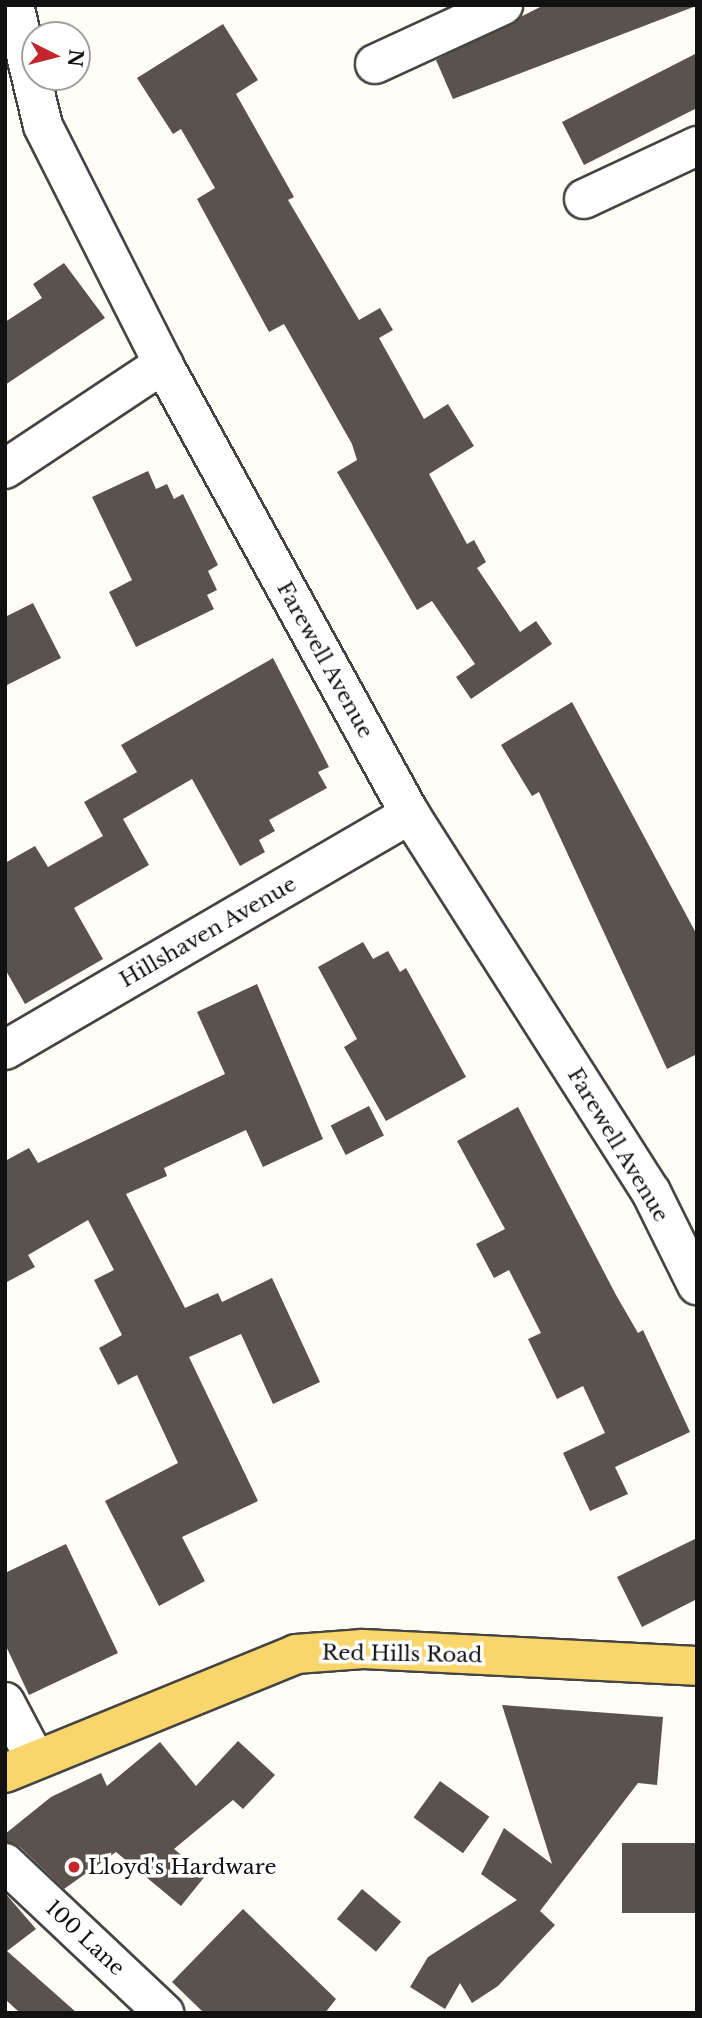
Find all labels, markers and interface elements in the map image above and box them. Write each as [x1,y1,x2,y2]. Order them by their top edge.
north arrow [21,21,91,91]
text: N [63,48,88,68]
street label: Farewell Avenue [271,577,379,743]
street label: Hillshaven Avenue [115,871,301,993]
street label: Farewell Avenue [562,1063,674,1227]
street label: Red Hills Road [322,1640,482,1668]
place label: Lloyd's Hardware [88,1854,276,1880]
marker: Lloyd's Hardware [66,1859,82,1875]
street label: 100 Lane [40,1895,130,1981]

